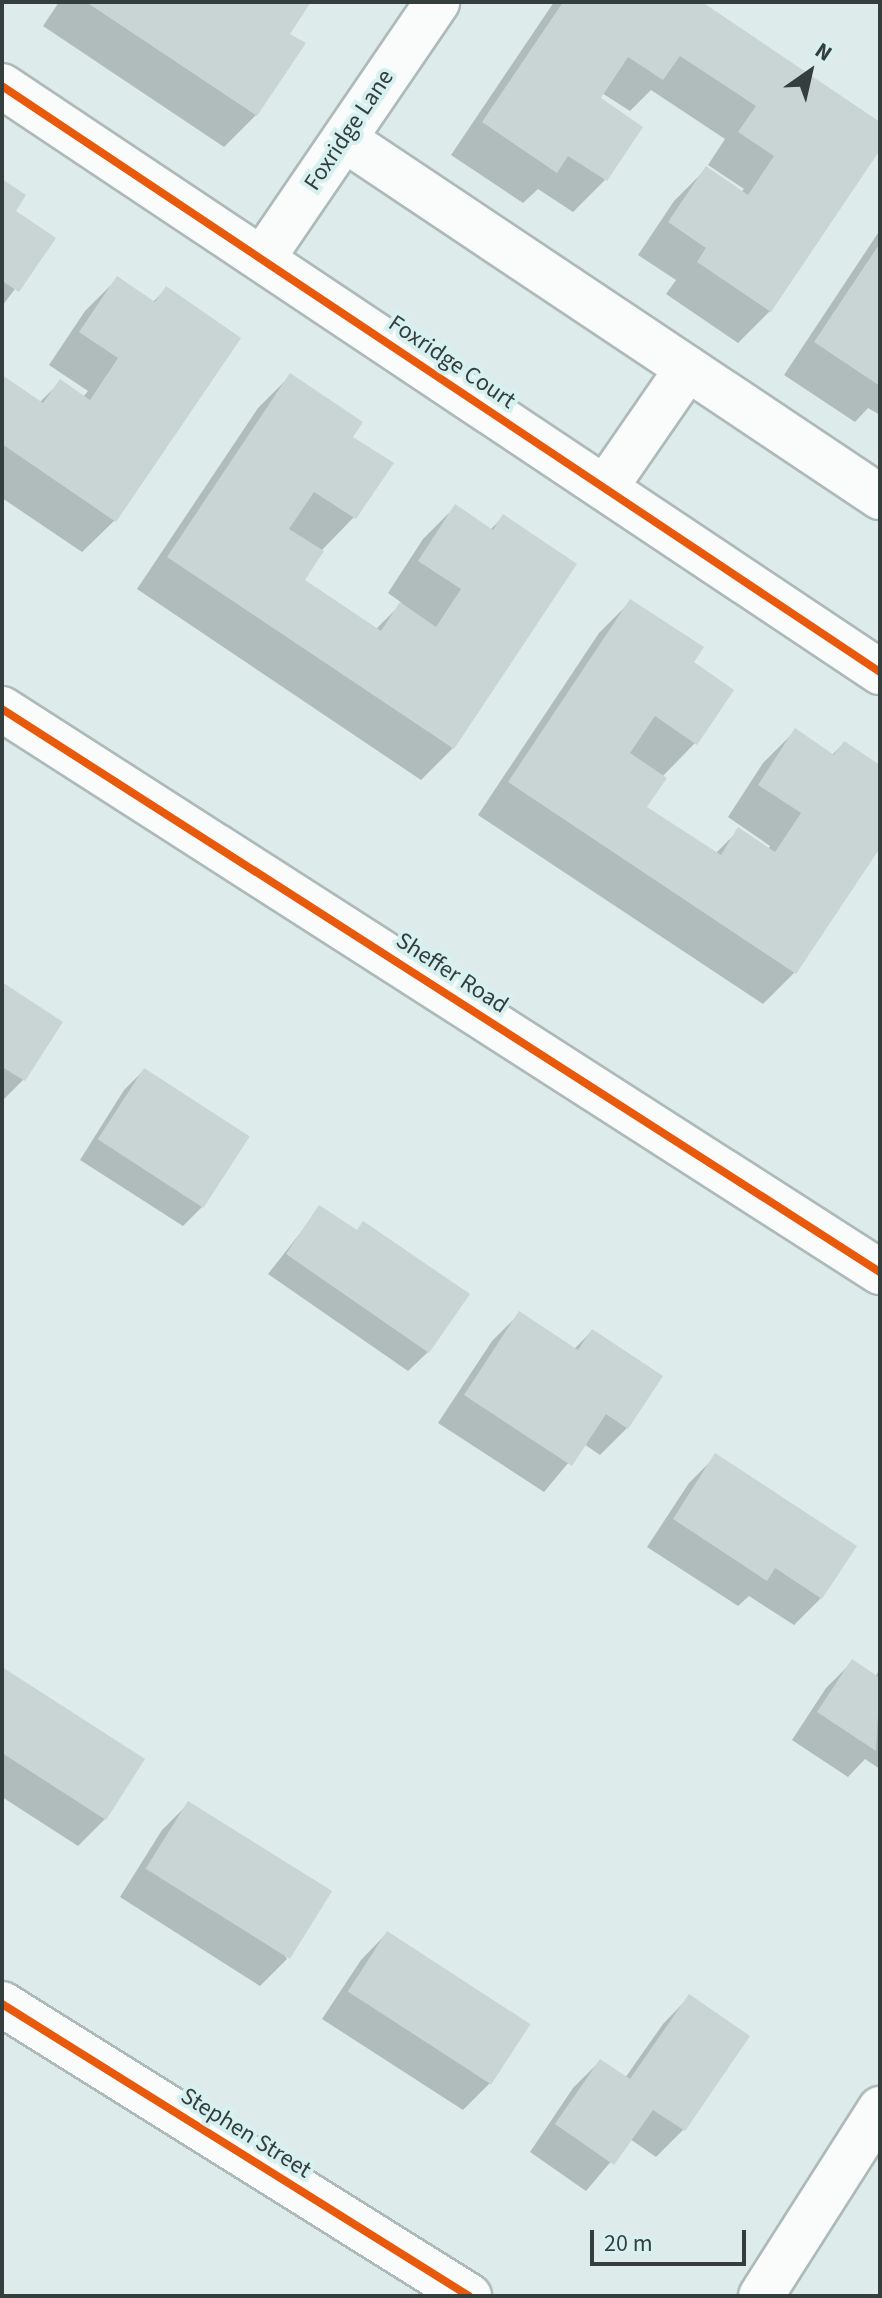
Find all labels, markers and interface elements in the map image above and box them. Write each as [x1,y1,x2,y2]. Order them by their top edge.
north arrow [770,32,850,112]
text: N [808,35,838,69]
street label: Foxridge Lane [298,64,400,196]
street label: Foxridge Court [383,309,521,415]
street label: Sheffer Road [391,926,513,1020]
street label: Stephen Street [175,2082,317,2184]
scale bar [594,2214,750,2264]
text: 20 m [604,2226,653,2261]

